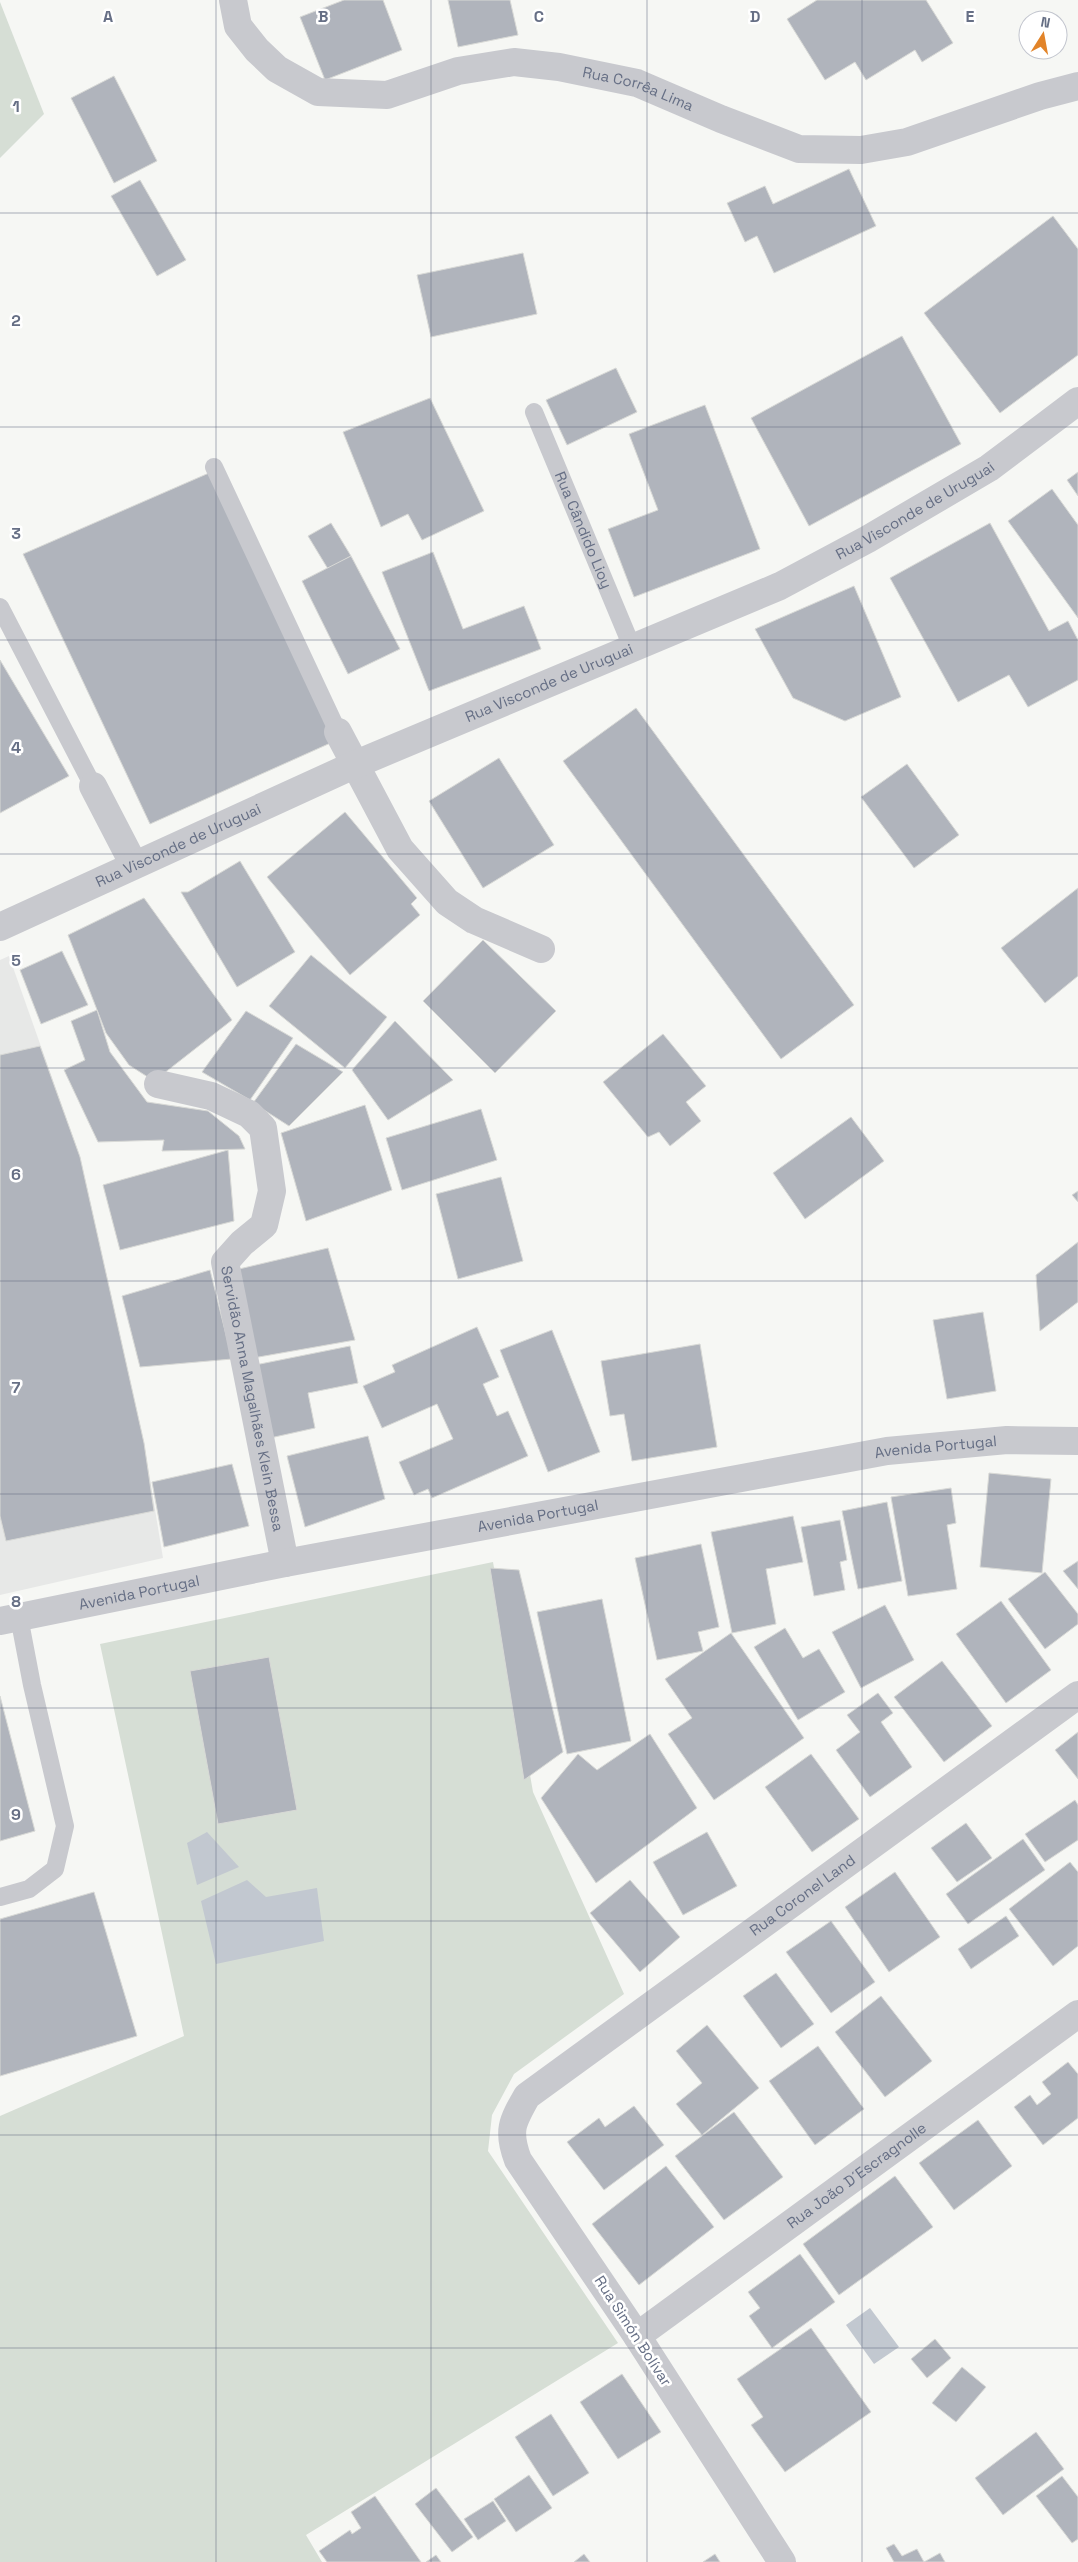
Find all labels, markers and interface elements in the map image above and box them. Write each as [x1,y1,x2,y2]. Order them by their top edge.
text: A [103,6,113,27]
text: B [318,6,328,27]
text: C [534,6,544,27]
text: D [750,6,760,27]
text: E [966,6,975,27]
north arrow [1018,10,1068,60]
text: N [1039,13,1052,32]
street label: Rua Corrêa Lima [581,62,697,115]
text: 1 [12,96,20,117]
text: 2 [11,310,21,331]
street label: Rua Visconde de Uruguai [832,457,998,564]
street label: Rua Cândido Lioy [551,469,617,591]
text: 3 [11,523,21,544]
street label: Rua Visconde de Uruguai [462,639,636,726]
text: 4 [11,737,21,758]
street label: Rua Visconde de Uruguai [92,799,264,891]
text: 5 [11,950,21,971]
text: 6 [11,1164,21,1185]
street label: Servidão Anna Magalhães Klein Bessa [217,1264,289,1533]
text: 7 [12,1377,21,1398]
street label: Avenida Portugal [873,1431,998,1462]
street label: Avenida Portugal [476,1495,600,1536]
street label: Avenida Portugal [77,1571,201,1614]
text: 8 [11,1591,21,1612]
text: 9 [11,1804,21,1825]
street label: Rua Coronel Land [746,1850,859,1940]
street label: Rua João D´Escragnolle [783,2118,930,2232]
street label: Rua Simón Bolívar [591,2272,676,2390]

